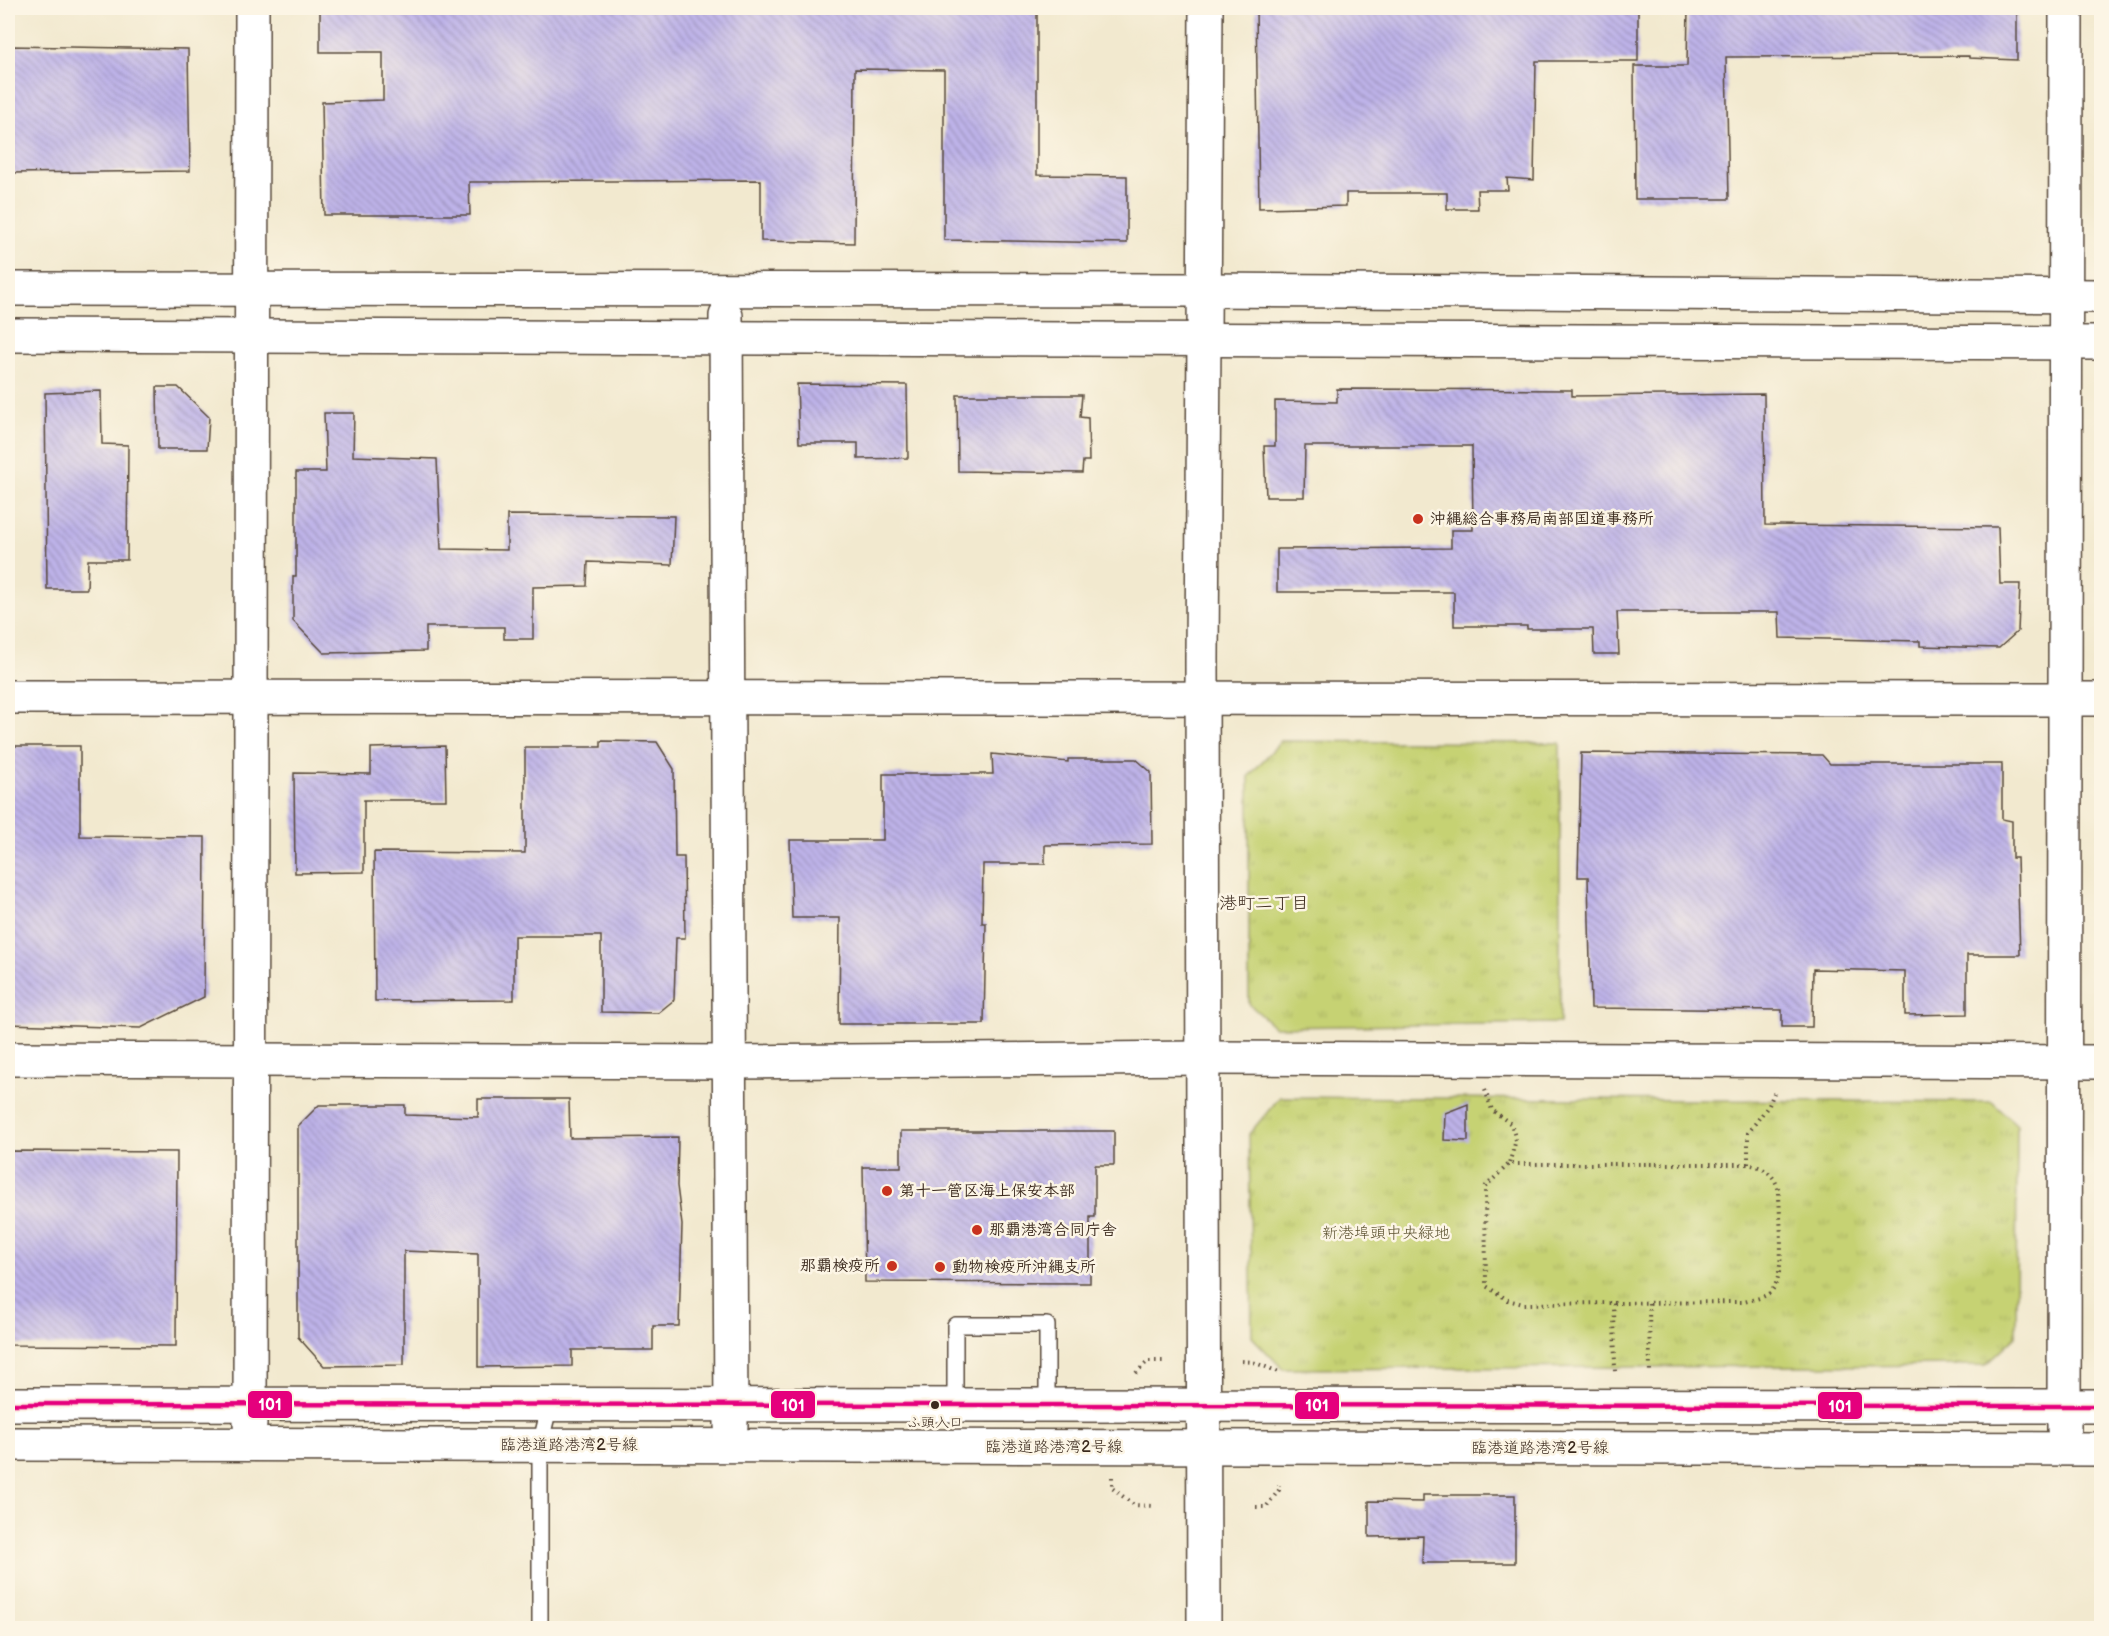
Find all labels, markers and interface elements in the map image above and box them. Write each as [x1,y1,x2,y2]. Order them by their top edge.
place label: 沖縄総合事務局南部国道事務所 [1430,510,1654,529]
marker: 沖縄総合事務局南部国道事務所 [1411,512,1425,526]
district label: 港町二丁目 [1219,893,1309,914]
place label: 第十一管区海上保安本部 [899,1182,1075,1201]
marker: 第十一管区海上保安本部 [880,1184,894,1198]
place label: 那覇港湾合同庁舎 [989,1221,1117,1240]
marker: 那覇港湾合同庁舎 [970,1223,984,1237]
park label: 新港埠頭中央緑地 [1322,1224,1450,1243]
place label: 那覇検疫所 [800,1257,880,1276]
place label: 動物検疫所沖縄支所 [952,1258,1096,1277]
marker: 那覇検疫所 [885,1259,899,1273]
marker: 動物検疫所沖縄支所 [933,1260,947,1274]
line badge: 101 [247,1390,293,1419]
line badge: 101 [770,1390,816,1419]
line badge: 101 [1294,1391,1340,1420]
line badge: 101 [1817,1391,1863,1420]
text: 101 [258,1396,282,1415]
text: 101 [781,1397,805,1416]
text: 101 [1305,1397,1329,1416]
text: 101 [1828,1398,1852,1417]
marker: ふ頭入口 [929,1399,941,1411]
place label: ふ頭入口 [907,1414,963,1431]
street label: 臨港道路港湾2号線 [500,1436,638,1455]
street label: 臨港道路港湾2号線 [985,1438,1123,1457]
street label: 臨港道路港湾2号線 [1471,1439,1609,1458]

